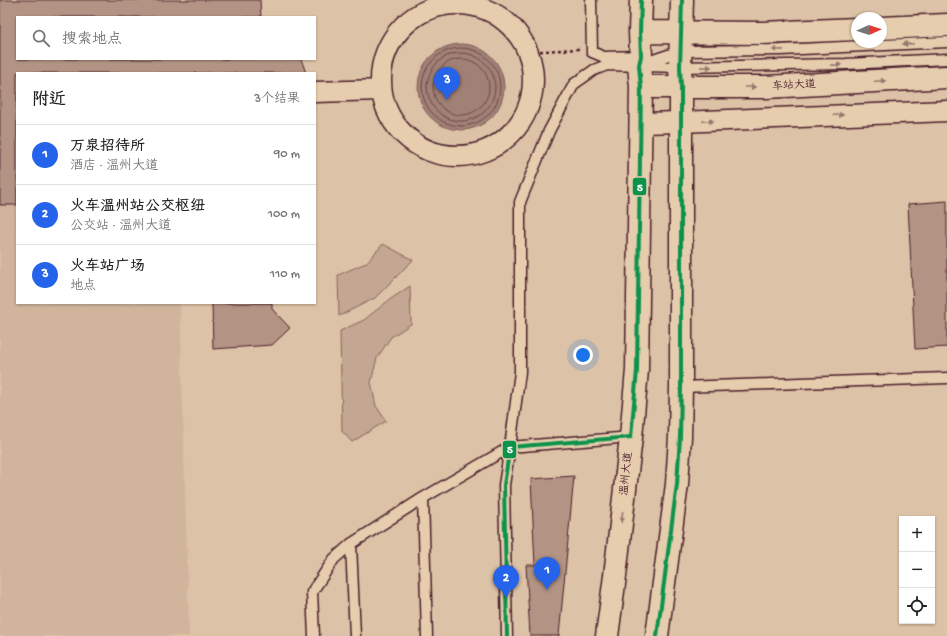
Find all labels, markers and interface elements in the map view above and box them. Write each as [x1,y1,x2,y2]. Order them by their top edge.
north arrow [851,12,887,48]
search box [16,16,316,60]
icon: search [30,27,52,49]
text: 搜索地点 [62,31,122,49]
one-way arrow [901,41,914,47]
one-way arrow [772,46,784,53]
one-way arrow [830,61,842,68]
one-way arrow [700,64,713,70]
pin: 3 [434,67,460,100]
street label: 车站大道 [772,78,816,93]
one-way arrow [874,78,887,84]
one-way arrow [744,84,757,90]
text: 附近 [32,91,66,111]
text: 3个结果 [254,92,300,107]
one-way arrow [832,112,844,119]
one-way arrow [702,118,715,124]
text: 万泉招待所 [70,138,145,156]
text: 1 [42,147,48,162]
text: 90 m [274,147,300,162]
text: 酒店 · 温州大道 [70,159,158,174]
line badge: 5 [632,177,647,196]
text: 5 [637,183,643,195]
text: 火车温州站公交枢纽 [70,198,205,216]
text: 2 [42,207,48,222]
text: 100 m [268,207,300,222]
text: 公交站 · 温州大道 [70,219,171,234]
text: 火车站广场 [70,258,145,276]
text: 3 [42,267,48,282]
text: 110 m [270,267,300,282]
text: 地点 [70,279,96,294]
your location [573,345,593,365]
line badge: 5 [502,440,517,459]
text: 5 [507,445,513,457]
street label: 温州大道 [618,451,635,497]
one-way arrow [619,511,625,523]
map controls [899,516,935,624]
button: + [899,516,935,552]
button: − [899,552,935,588]
pin: 1 [534,557,560,590]
pin: 2 [493,565,519,598]
button: locate [899,588,935,624]

